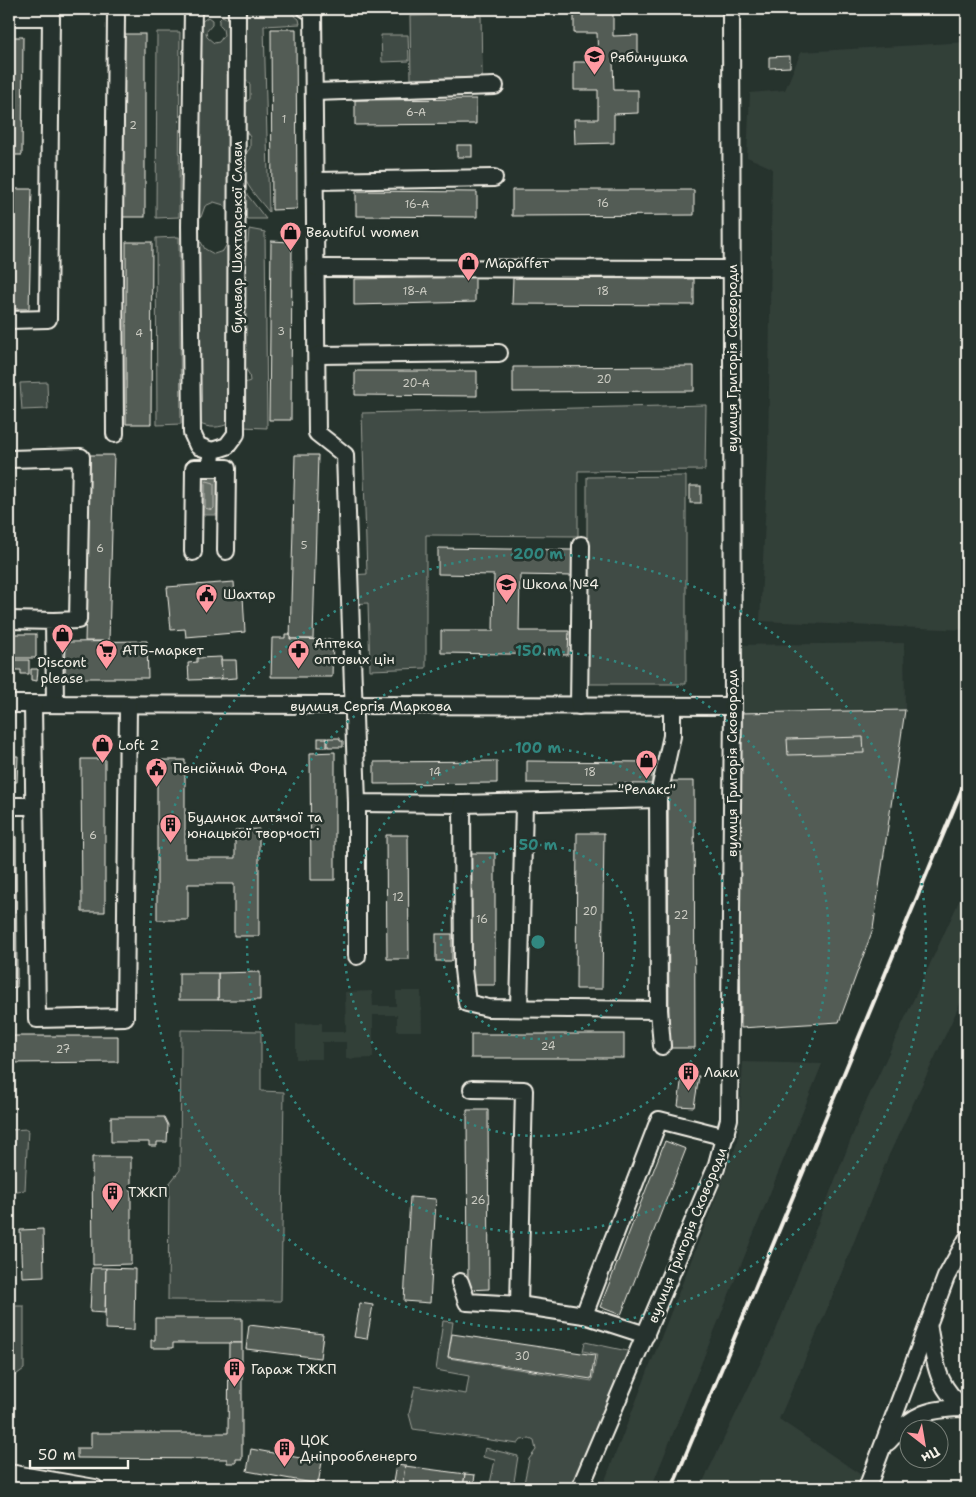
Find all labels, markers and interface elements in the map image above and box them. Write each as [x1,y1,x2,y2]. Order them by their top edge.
school or university icon: Рябинушка [582,45,606,76]
place label: Рябинушка [610,48,688,66]
house number: 6-А [406,105,426,120]
house number: 1 [282,112,286,127]
house number: 2 [129,118,137,133]
street label: бульвар Шахтарської Слави [228,141,246,333]
house number: 16 [597,196,609,211]
house number: 16-А [405,197,429,212]
shop icon: Beautiful women [278,220,302,251]
place label: Beautiful women [306,223,419,241]
shop icon: Мараffет [457,251,481,282]
place label: Мараffет [485,254,550,272]
street label: вулиця Григорія Сковороди [723,264,741,452]
house number: 18-А [403,284,427,299]
house number: 18 [597,284,609,299]
house number: 3 [277,324,285,339]
house number: 4 [135,326,143,341]
house number: 20 [596,372,612,387]
house number: 20-А [402,376,430,391]
house number: 5 [301,538,308,553]
house number: 6 [96,541,104,556]
text: 200 m [513,544,563,564]
school or university icon: Школа №4 [494,572,518,603]
place label: Школа №4 [522,575,599,593]
public building icon: Шахтар [195,582,219,613]
place label: Шахтар [223,585,276,603]
shop icon: Discont please [50,622,74,653]
place label: Аптека оптових цін [314,634,395,668]
supermarket icon: АТБ-маркет [94,638,118,669]
pharmacy icon: Аптека оптових цін [286,639,310,670]
place label: АТБ-маркет [122,641,205,659]
text: 150 m [515,641,561,661]
place label: Discont please [37,653,87,687]
street label: вулиця Григорія Сковороди [723,669,741,857]
street label: вулиця Сергія Маркова [290,697,452,715]
shop icon: Loft 2 [90,733,114,764]
place label: Loft 2 [118,736,159,754]
text: 100 m [515,738,561,758]
shop icon: "Релакс" [635,749,659,780]
public building icon: Пенсійний Фонд [145,756,169,787]
place label: Пенсійний Фонд [173,759,287,777]
house number: 14 [429,765,441,780]
house number: 18 [584,765,596,780]
place label: "Релакс" [618,780,676,798]
place label: Будинок дитячої та юнацької творчості [187,808,323,842]
building icon: Будинок дитячої та юнацької творчості [159,813,183,844]
house number: 6 [89,828,97,843]
text: 50 m [519,835,558,855]
house number: 12 [392,890,404,905]
house number: 20 [582,904,598,919]
house number: 22 [674,908,688,923]
house number: 16 [476,912,488,927]
centre of rings [529,933,547,951]
house number: 24 [541,1039,556,1054]
house number: 27 [56,1042,71,1057]
building icon: Лаки [676,1060,700,1091]
place label: Лаки [704,1063,738,1081]
street label: вулиця Григорія Сковороди [643,1145,731,1325]
building icon: ТЖКП [100,1180,124,1211]
place label: ТЖКП [128,1183,167,1201]
house number: 26 [471,1193,485,1208]
house number: 30 [514,1349,530,1364]
building icon: Гараж ТЖКП [223,1357,247,1388]
place label: Гараж ТЖКП [251,1360,336,1378]
north arrow [898,1420,948,1470]
place label: ЦОК Дніпрообленерго [300,1431,417,1465]
building icon: ЦОК Дніпрообленерго [272,1436,296,1467]
scale bar [30,1437,128,1469]
text: Пн [918,1443,943,1468]
text: 50 m [38,1445,76,1465]

